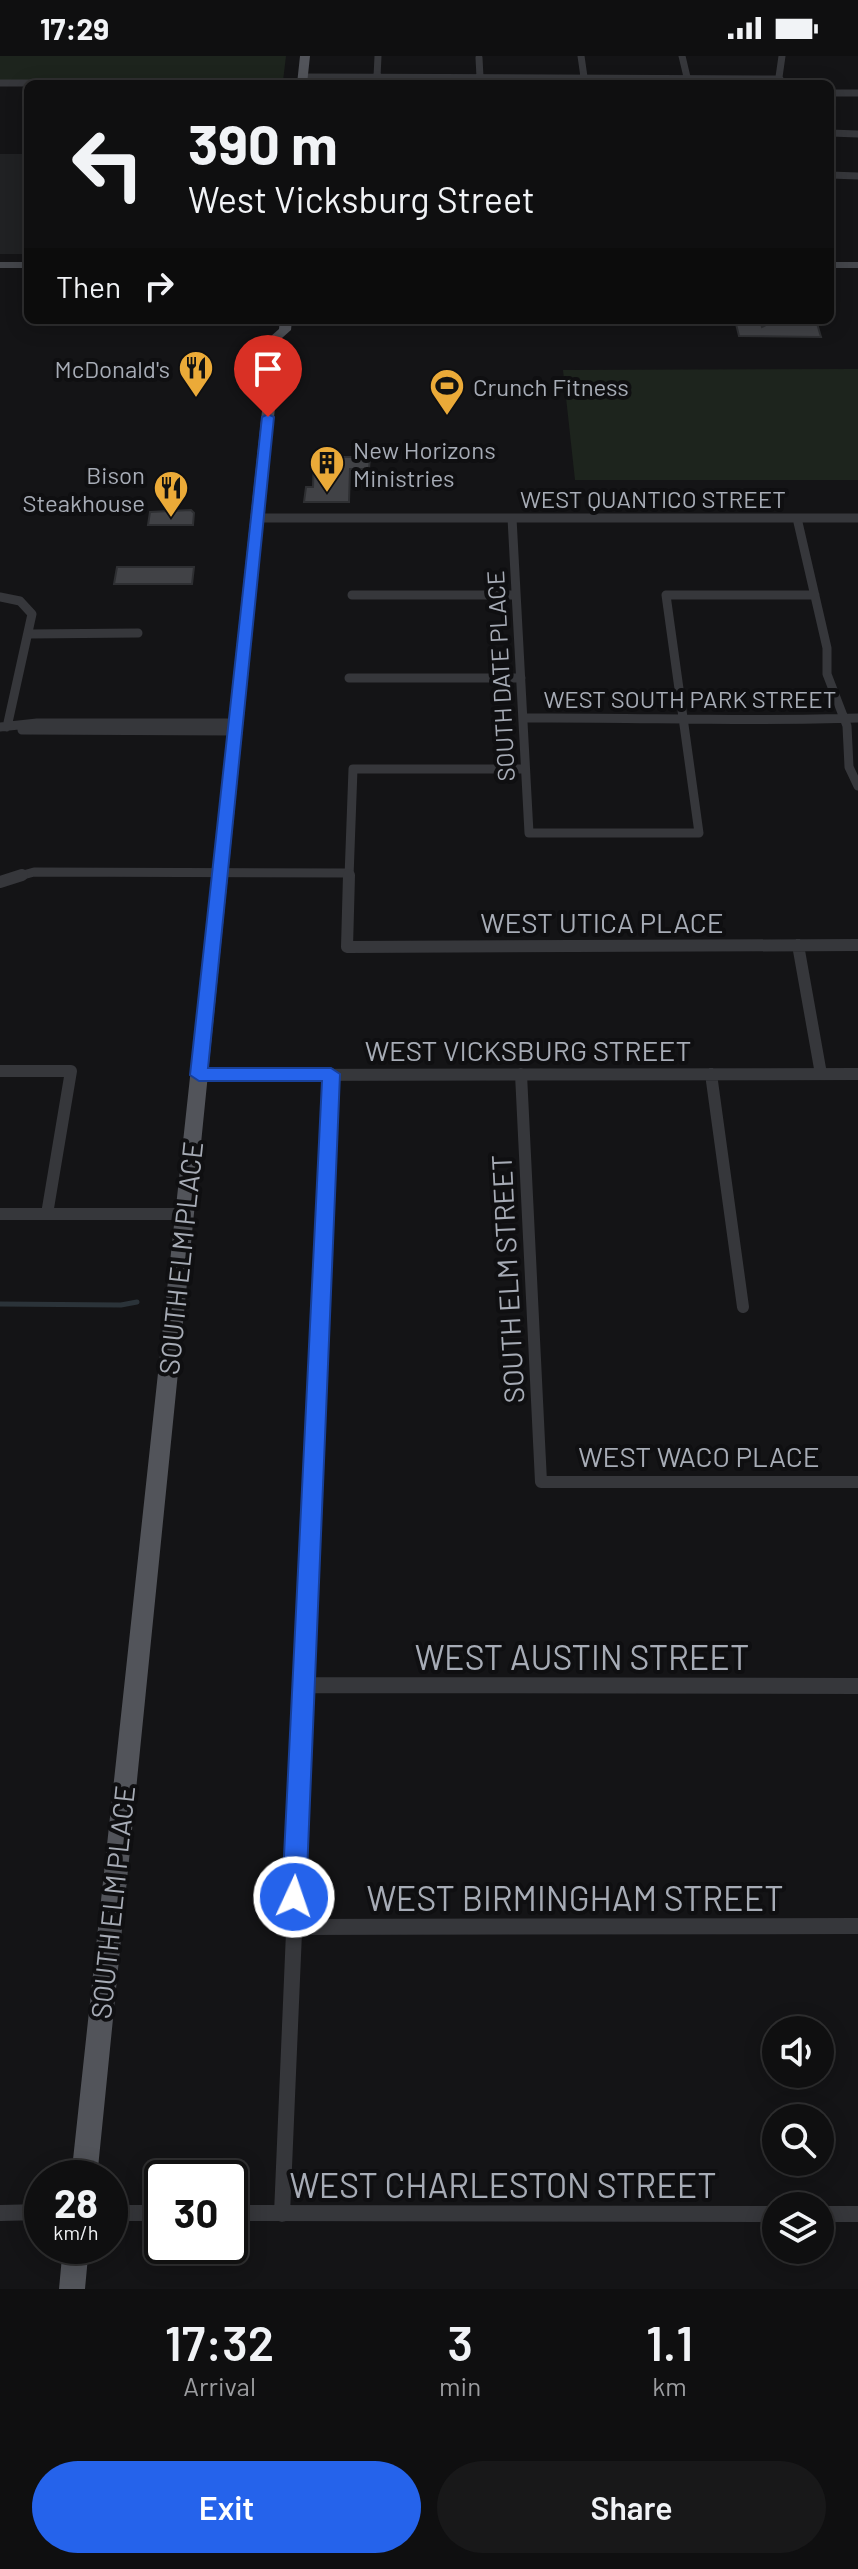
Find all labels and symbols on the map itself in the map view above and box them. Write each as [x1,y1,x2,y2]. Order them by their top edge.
pin [234,335,302,417]
restaurant icon: McDonald's [177,349,215,399]
place label: McDonald's [55,354,170,383]
sports icon: Crunch Fitness [428,367,466,417]
place label: Crunch Fitness [473,372,629,401]
place label: New Horizons Ministries [353,435,496,492]
building icon: New Horizons Ministries [308,444,346,494]
place label: Bison Steakhouse [23,460,145,517]
restaurant icon: Bison Steakhouse [152,469,190,519]
street label: WEST QUANTICO STREET [520,484,786,513]
street label: SOUTH DATE PLACE [480,570,520,782]
street label: WEST SOUTH PARK STREET [544,684,836,713]
street label: WEST UTICA PLACE [480,905,724,939]
street label: WEST VICKSBURG STREET [365,1033,691,1067]
street label: SOUTH ELM PLACE [151,1140,209,1376]
street label: SOUTH ELM STREET [484,1154,530,1404]
street label: WEST WACO PLACE [578,1439,820,1473]
street label: WEST AUSTIN STREET [415,1636,749,1677]
street label: SOUTH ELM PLACE [83,1784,141,2020]
position arrow [252,1855,336,1939]
street label: WEST BIRMINGHAM STREET [366,1877,784,1918]
speed limit sign: 30 [144,2160,248,2264]
street label: WEST CHARLESTON STREET [289,2164,717,2205]

